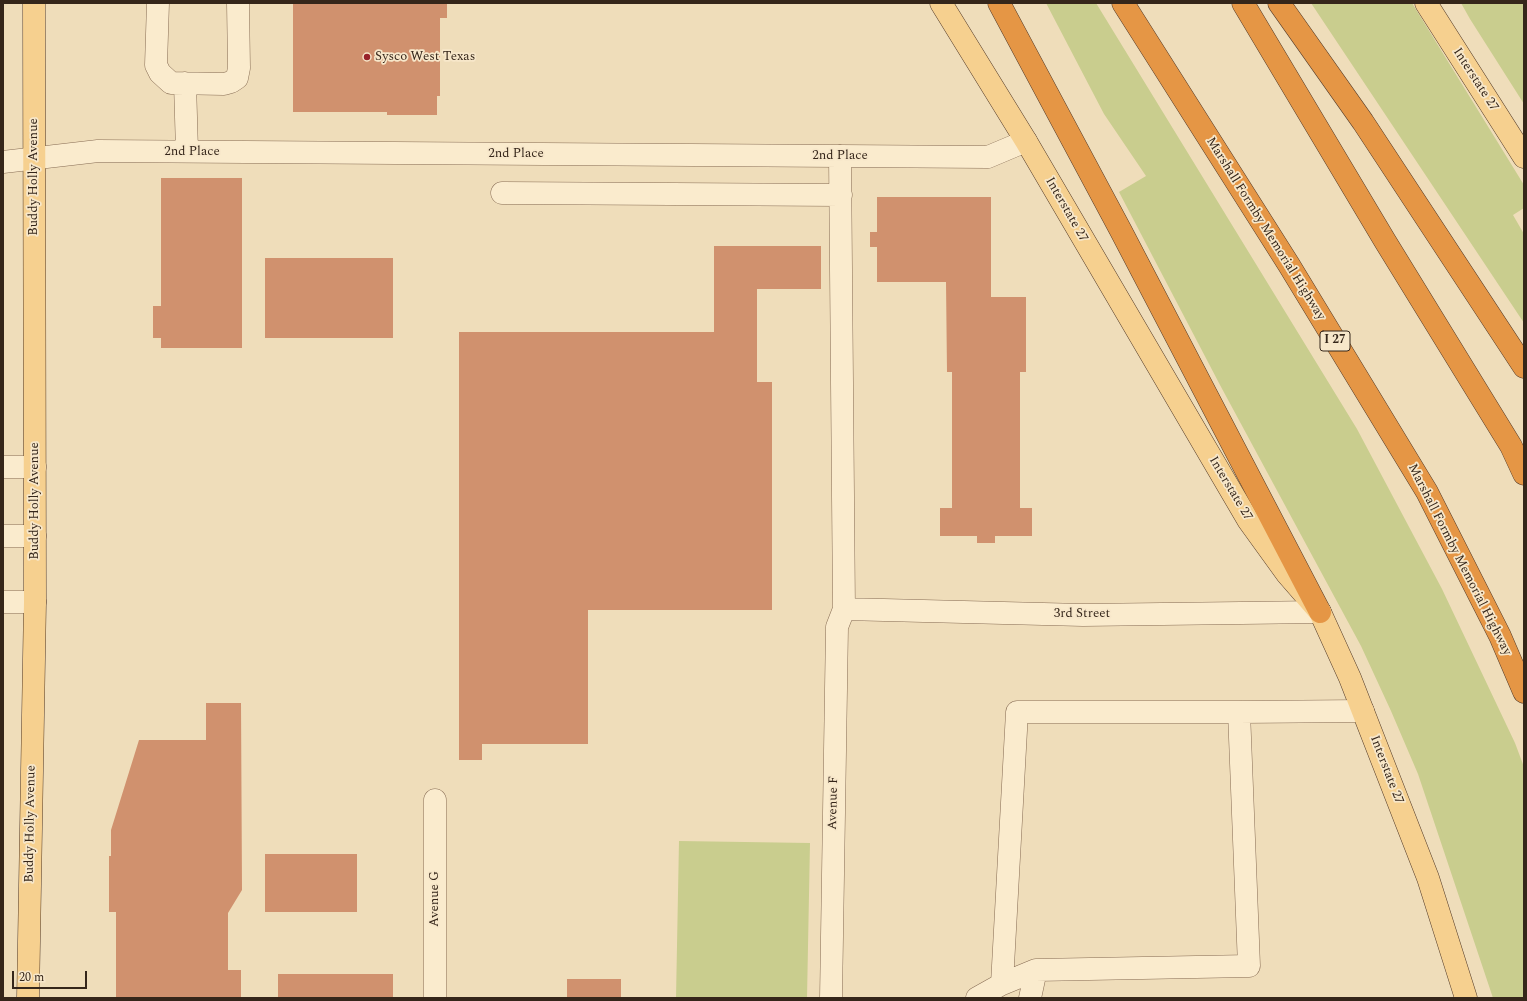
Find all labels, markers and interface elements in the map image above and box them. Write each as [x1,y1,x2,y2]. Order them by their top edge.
street label: Interstate 27 [1449,45,1501,115]
place label: Sysco West Texas [375,49,475,65]
marker: Sysco West Texas [362,52,372,62]
street label: Buddy Holly Avenue [26,118,42,236]
street label: Marshall Formby Memorial Highway [1202,135,1328,323]
street label: 2nd Place [164,144,220,160]
street label: 2nd Place [488,146,544,162]
street label: 2nd Place [812,148,868,164]
street label: Interstate 27 [1041,175,1091,245]
road number: I 27 [1320,331,1350,351]
street label: Buddy Holly Avenue [27,442,43,560]
street label: Interstate 27 [1205,454,1255,524]
street label: Marshall Formby Memorial Highway [1404,462,1514,658]
street label: 3rd Street [1054,606,1110,622]
street label: Interstate 27 [1366,733,1406,807]
street label: Buddy Holly Avenue [22,765,40,883]
street label: Avenue F [826,776,842,830]
street label: Avenue G [427,871,443,927]
scale bar [14,963,89,989]
text: 20 m [19,968,44,987]

